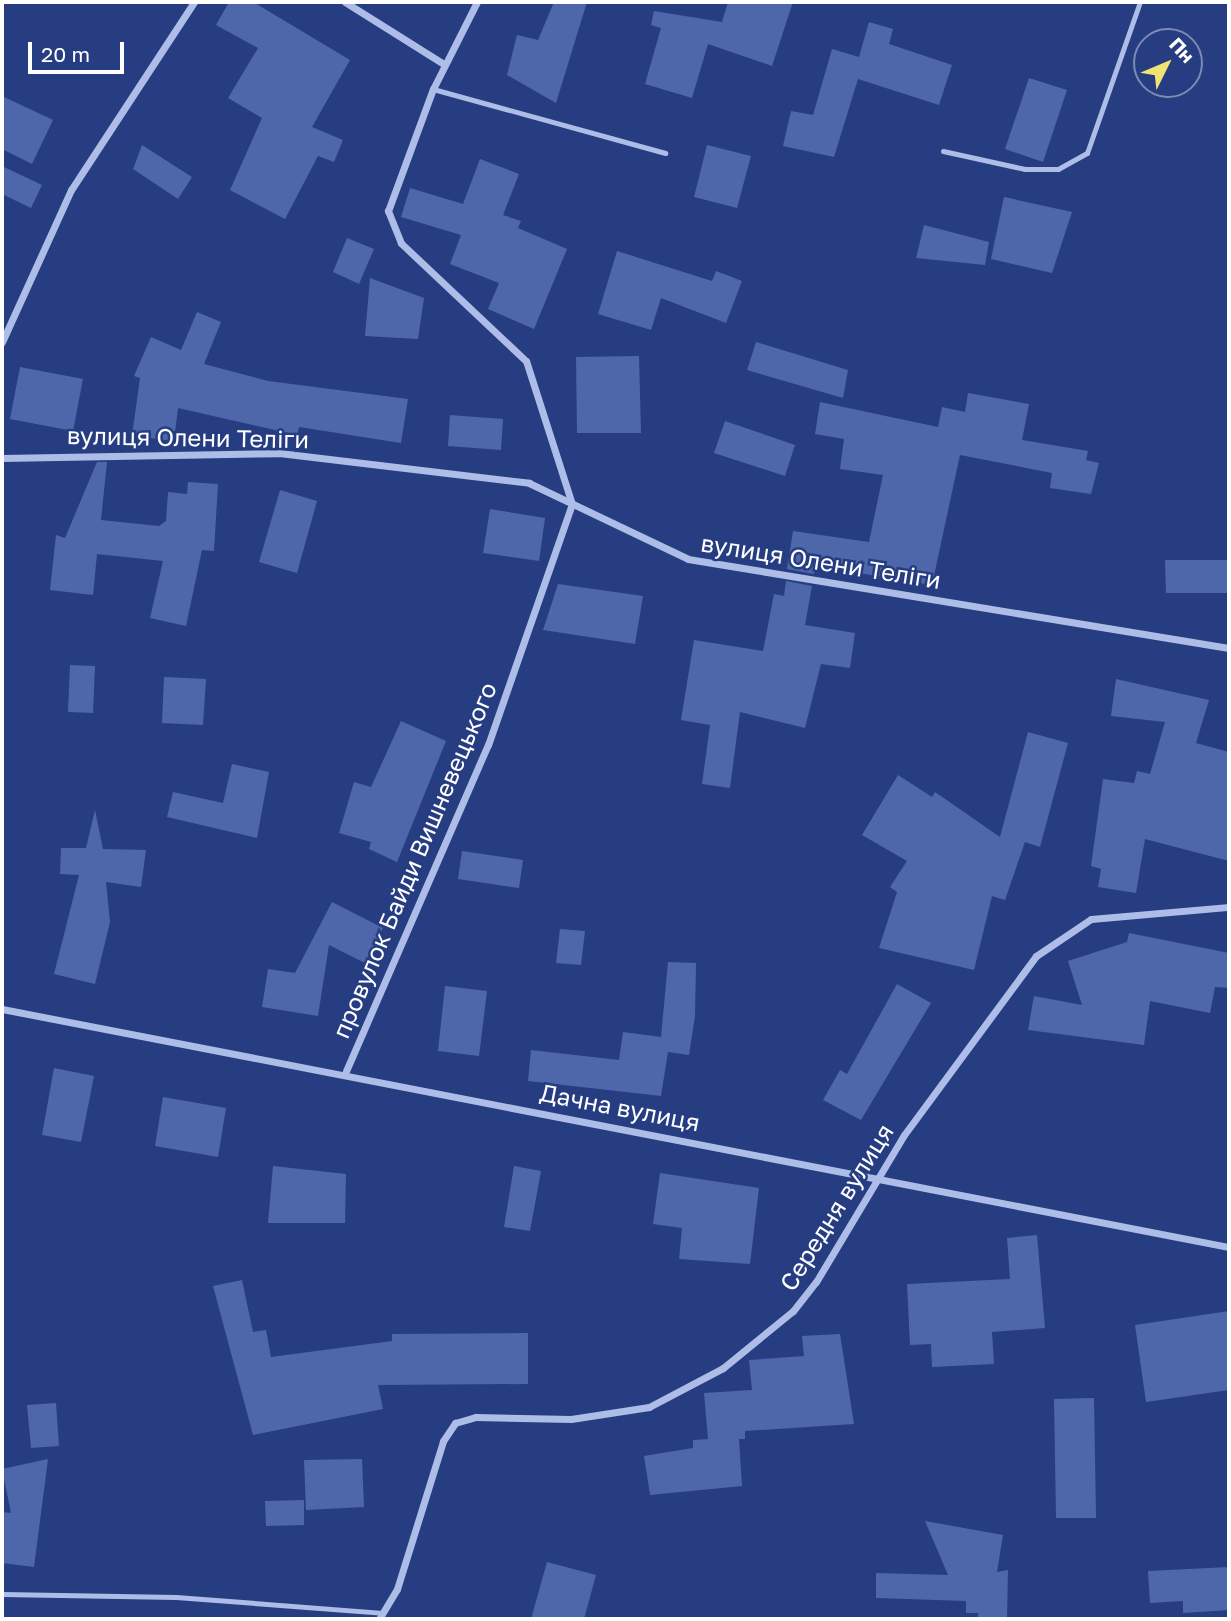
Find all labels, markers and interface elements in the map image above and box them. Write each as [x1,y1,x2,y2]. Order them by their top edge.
scale bar [32,28,128,72]
north arrow [1133,28,1203,98]
text: Пн [1165,32,1199,67]
text: 20 m [41,41,90,67]
street label: вулиця Олени Теліги [67,420,309,454]
street label: вулиця Олени Теліги [699,528,943,594]
street label: провулок Байди Вишневецького [326,678,502,1042]
street label: Дачна вулиця [538,1077,702,1137]
street label: Середня вулиця [773,1118,899,1296]

